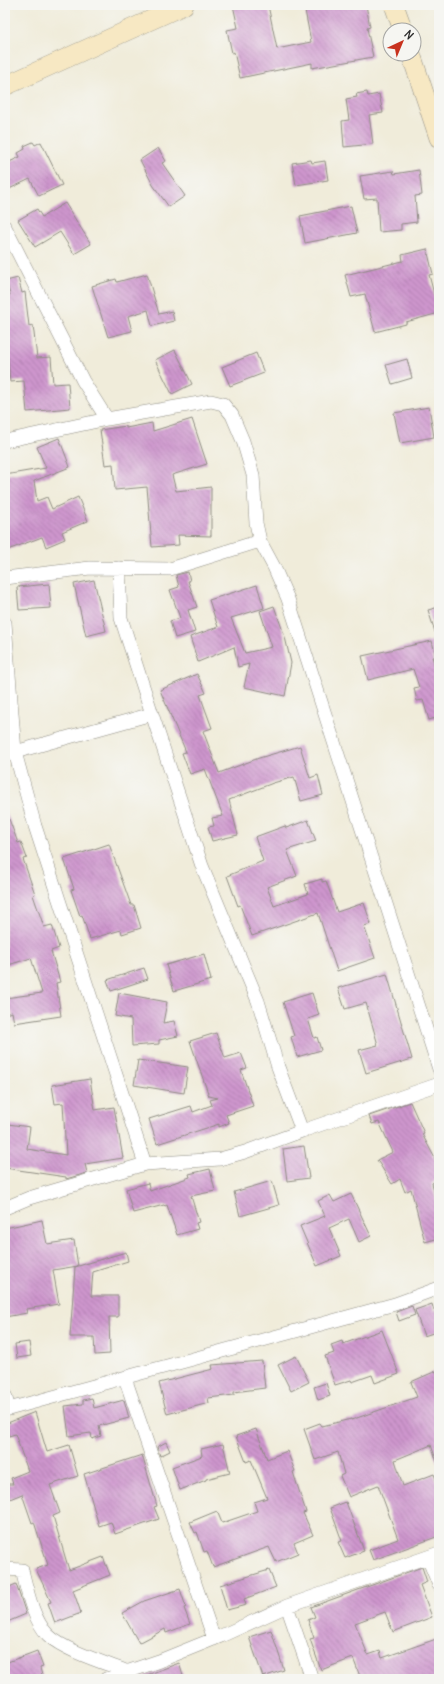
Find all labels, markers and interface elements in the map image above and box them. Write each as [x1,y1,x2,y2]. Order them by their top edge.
north arrow [382,22,422,62]
text: N [401,27,417,42]

